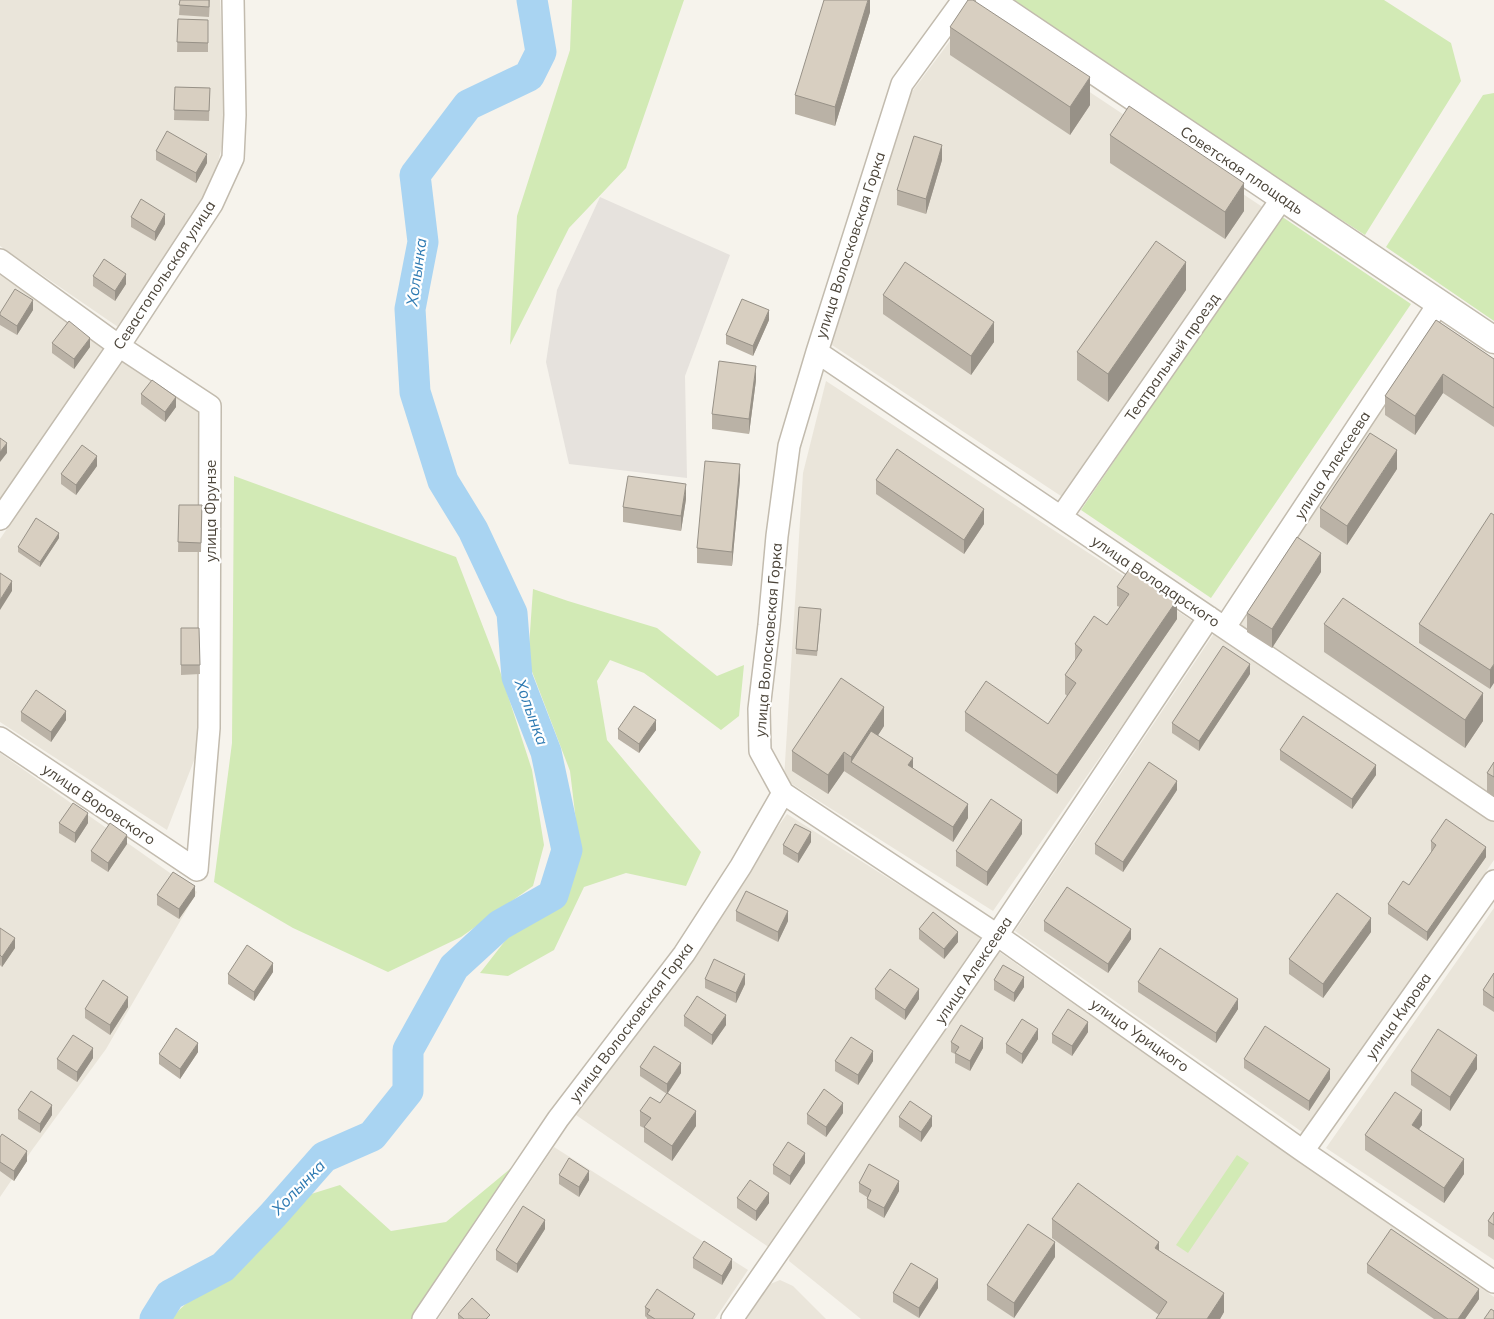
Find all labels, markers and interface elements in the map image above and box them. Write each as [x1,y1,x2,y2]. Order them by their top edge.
street label: Советская площадь [1177,122,1307,218]
street label: улица Волосковская Горка [811,149,889,341]
street label: Севастопольская улица [109,197,219,353]
water label: Холынка [401,236,431,308]
street label: Театральный проезд [1120,289,1224,425]
street label: улица Алексеева [1290,407,1374,523]
street label: улица Фрунзе [201,460,220,562]
street label: улица Володарского [1088,531,1224,631]
street label: улица Волосковская Горка [750,542,786,738]
water label: Холынка [511,675,553,748]
street label: улица Воровского [39,759,159,849]
street label: улица Алексеева [930,913,1016,1027]
street label: улица Волосковская Горка [565,938,697,1106]
street label: улица Кирова [1361,969,1435,1063]
street label: улица Урицкого [1087,994,1193,1076]
water label: Холынка [266,1155,329,1219]

